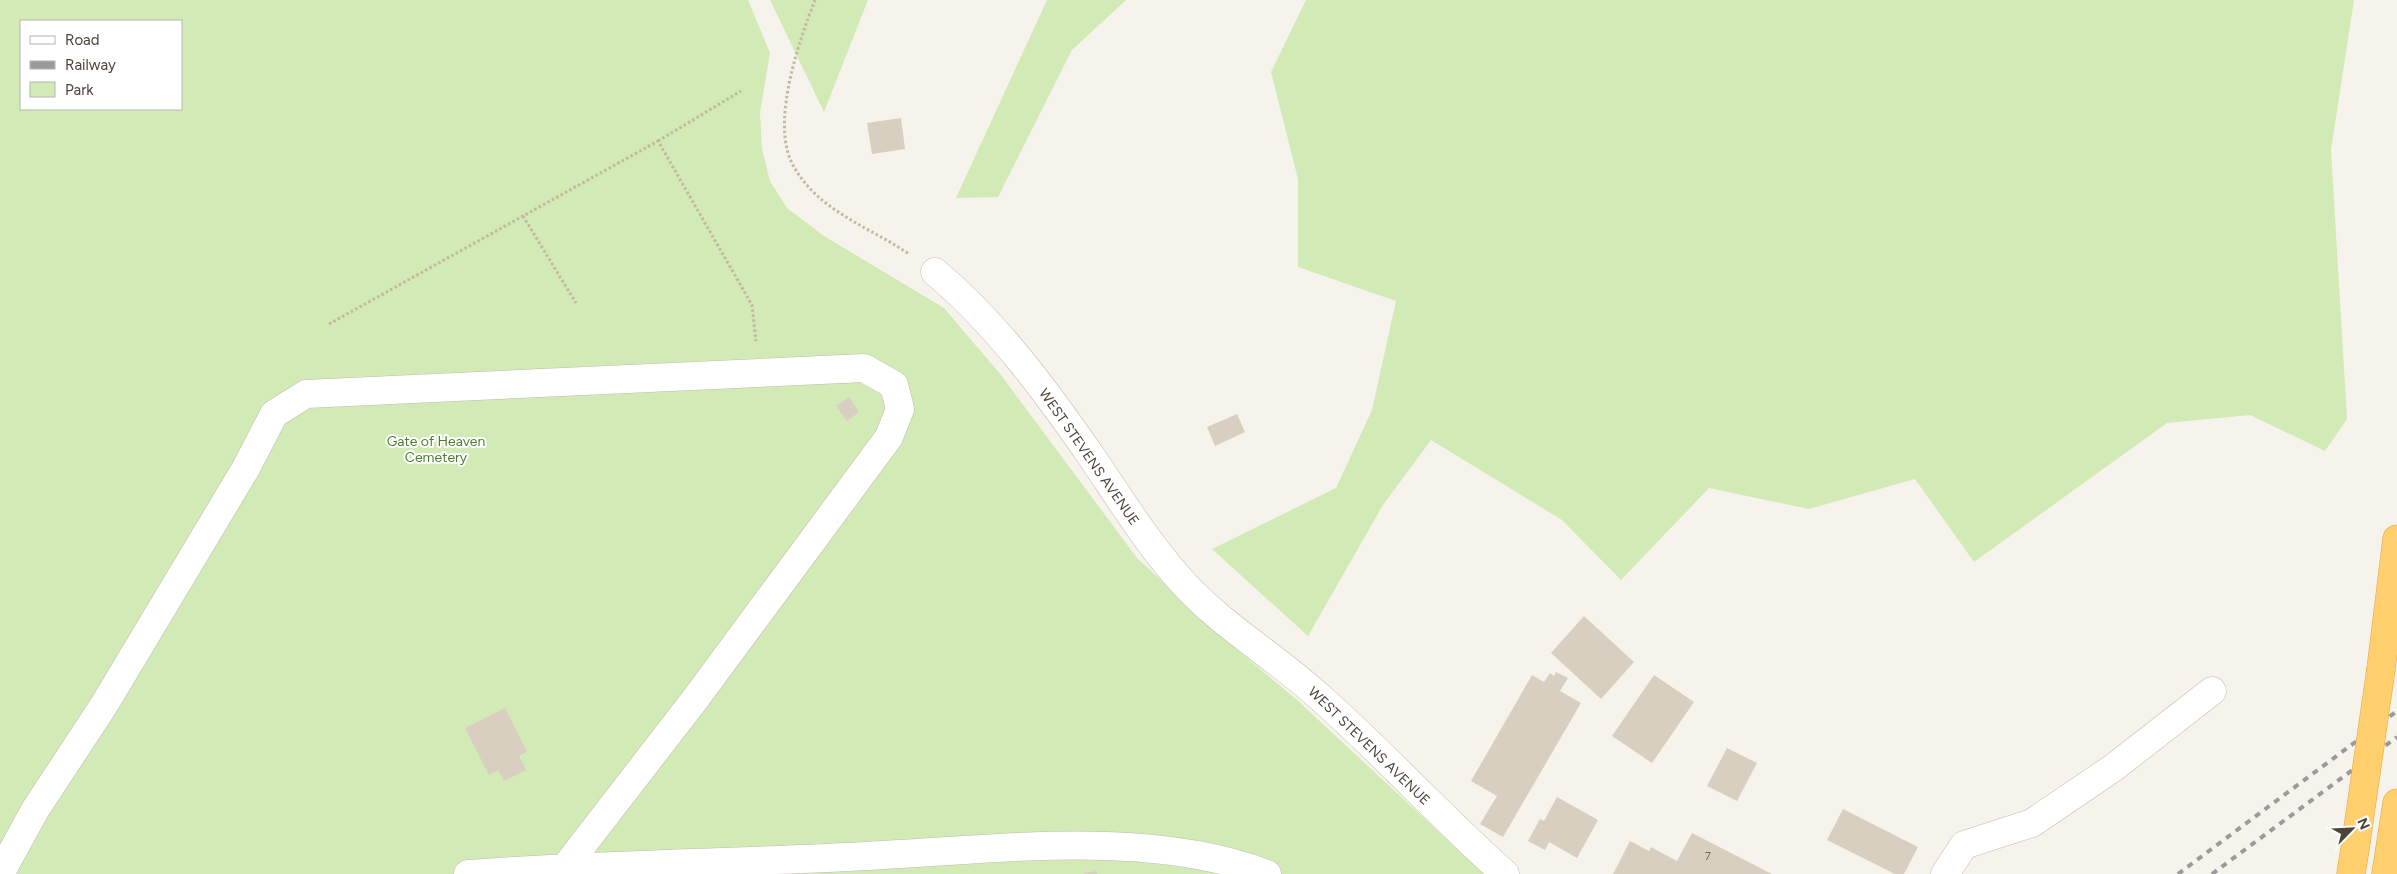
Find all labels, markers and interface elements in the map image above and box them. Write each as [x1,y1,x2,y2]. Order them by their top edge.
legend [20,20,182,110]
text: Road [65,31,100,49]
text: Railway [65,56,116,74]
text: Park [65,81,94,99]
street label: WEST STEVENS AVENUE [1035,385,1143,529]
park label: Gate of Heaven Cemetery [387,433,486,466]
street label: WEST STEVENS AVENUE [1305,683,1433,809]
north arrow [2327,804,2377,854]
text: N [2353,816,2373,832]
house number: 7 [1705,850,1711,863]

